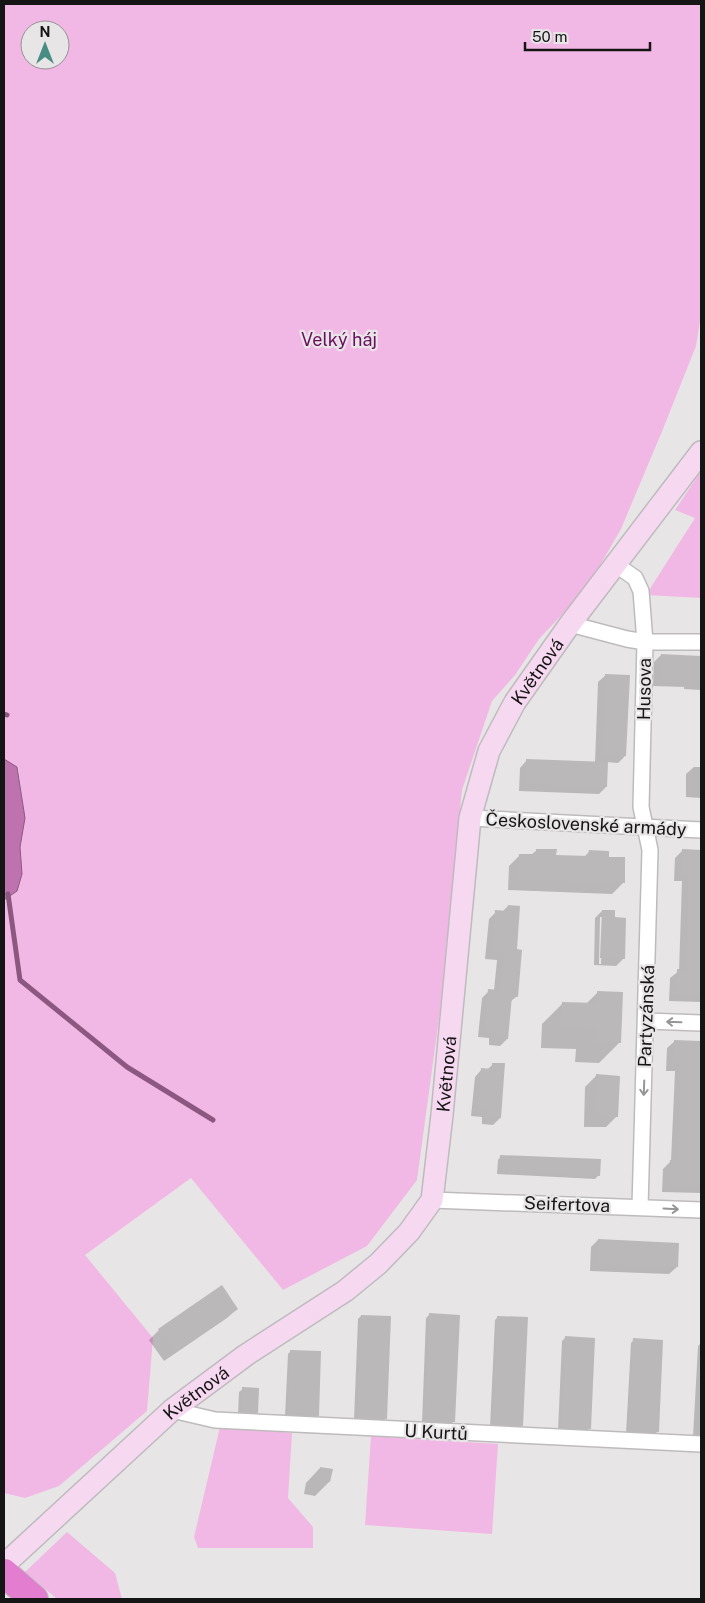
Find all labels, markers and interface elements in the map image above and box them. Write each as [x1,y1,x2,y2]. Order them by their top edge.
north arrow [20,20,70,70]
scale bar [525,20,650,52]
text: N [40,24,50,40]
text: 50 m [532,28,567,45]
park label: Velký háj [301,329,377,350]
street label: Květnová [506,634,567,708]
street label: Husova [633,658,655,720]
street label: Československé armády [485,808,687,840]
street label: Partyzánská [634,964,658,1068]
one-way arrow [666,1018,682,1027]
street label: Květnová [432,1035,460,1113]
one-way arrow [639,1079,649,1095]
street label: Seifertova [524,1192,610,1216]
one-way arrow [662,1204,678,1213]
street label: Květnová [158,1361,233,1424]
street label: U Kurtů [404,1420,468,1444]

